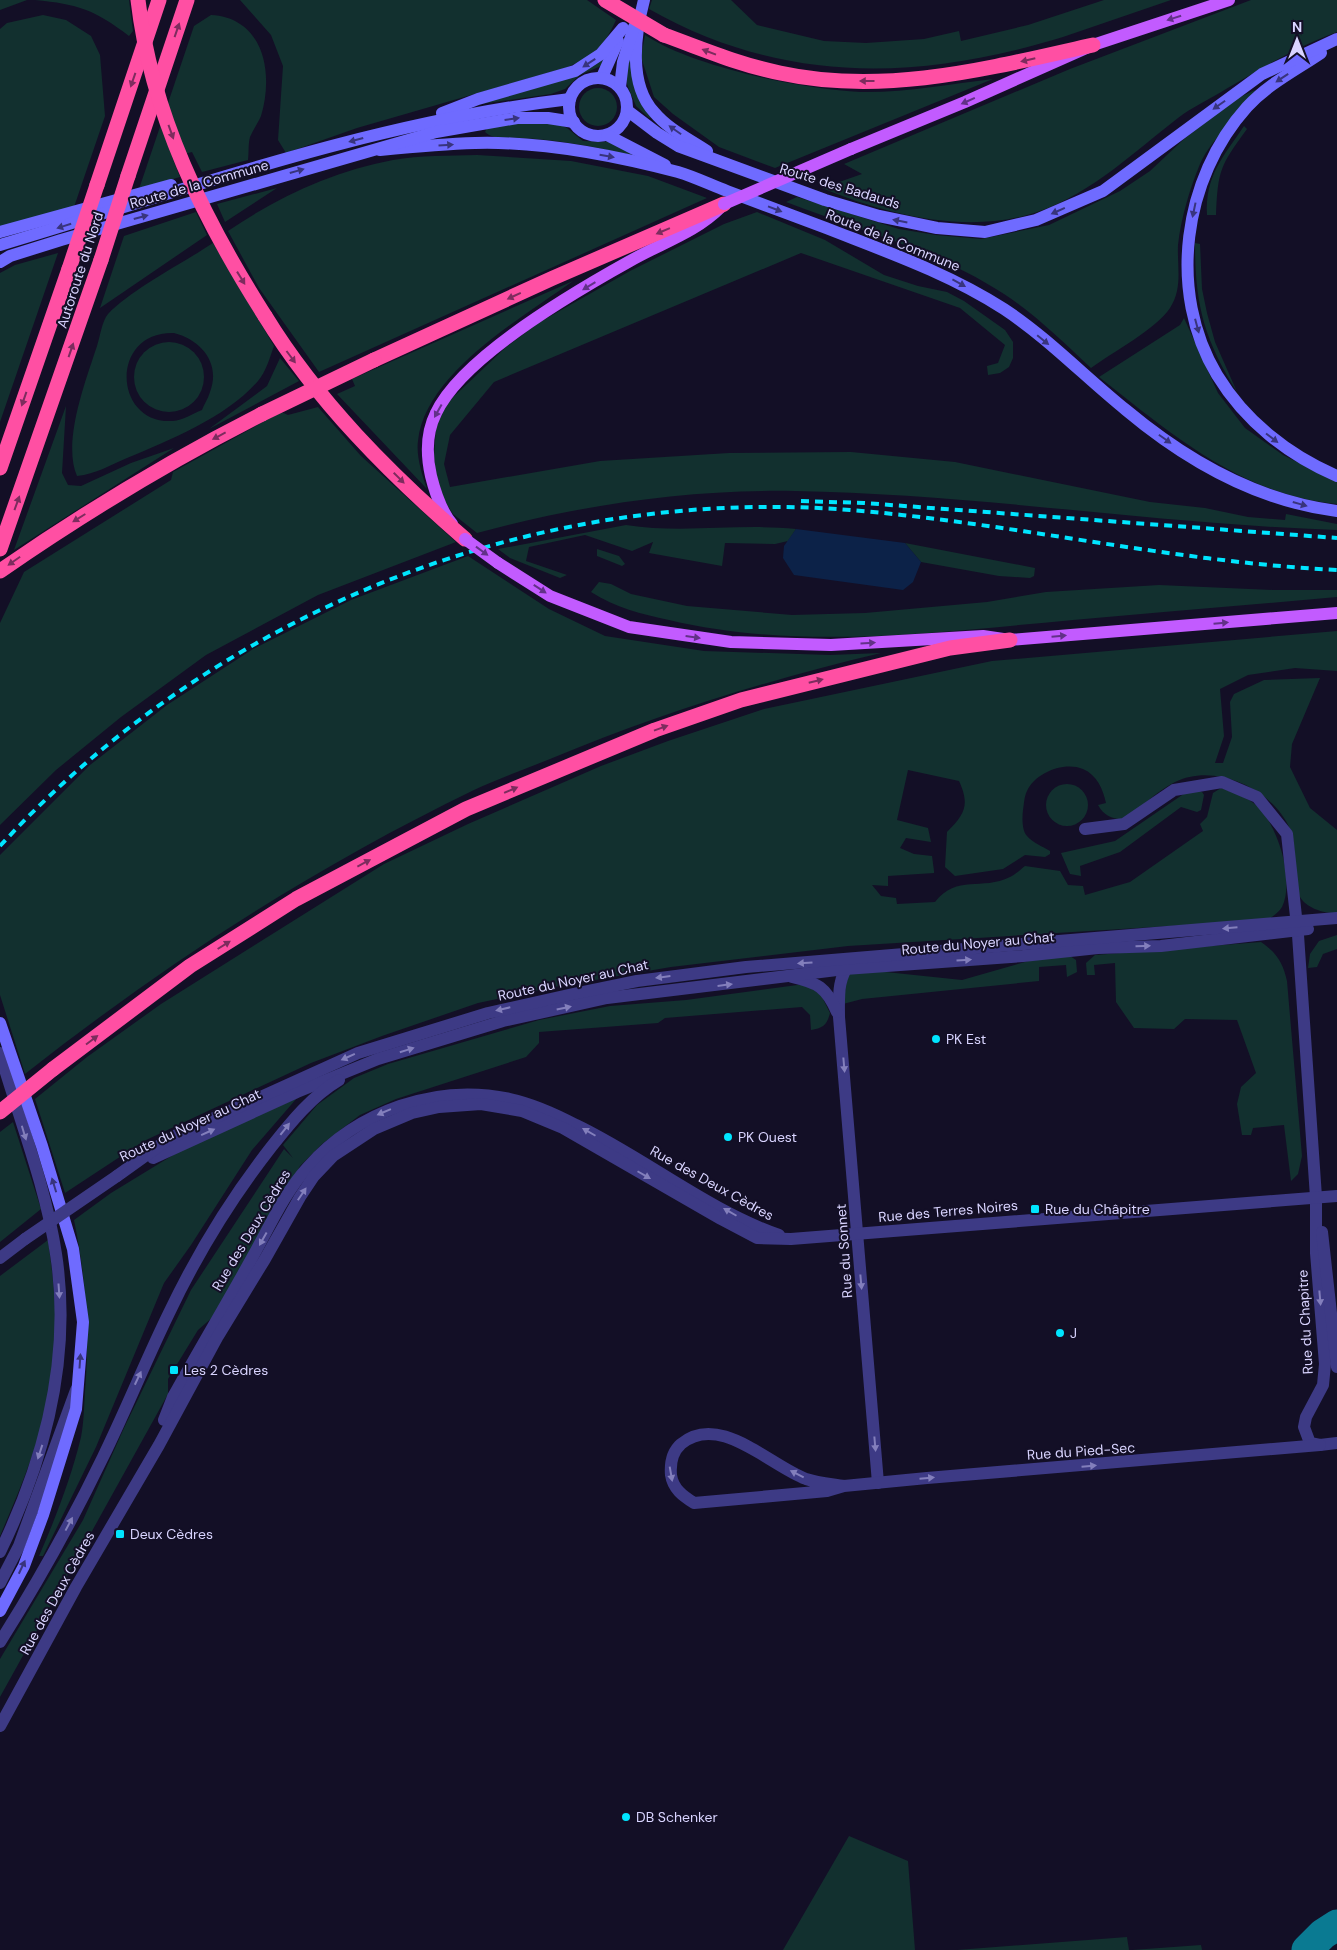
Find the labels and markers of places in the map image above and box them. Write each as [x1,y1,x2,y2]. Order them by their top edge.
place label: PK Est [946,1030,986,1048]
marker: PK Est [930,1033,942,1045]
place label: PK Ouest [738,1128,797,1146]
marker: PK Ouest [722,1131,734,1143]
place label: Rue du Châpitre [1045,1200,1150,1218]
marker: Rue du Châpitre [1029,1203,1041,1215]
place label: J [1070,1324,1077,1342]
marker: J [1054,1327,1066,1339]
place label: Les 2 Cèdres [184,1361,268,1379]
marker: Les 2 Cèdres [168,1364,180,1376]
place label: Deux Cèdres [130,1525,213,1543]
marker: Deux Cèdres [114,1528,126,1540]
place label: DB Schenker [636,1808,718,1826]
marker: DB Schenker [620,1811,632,1823]

